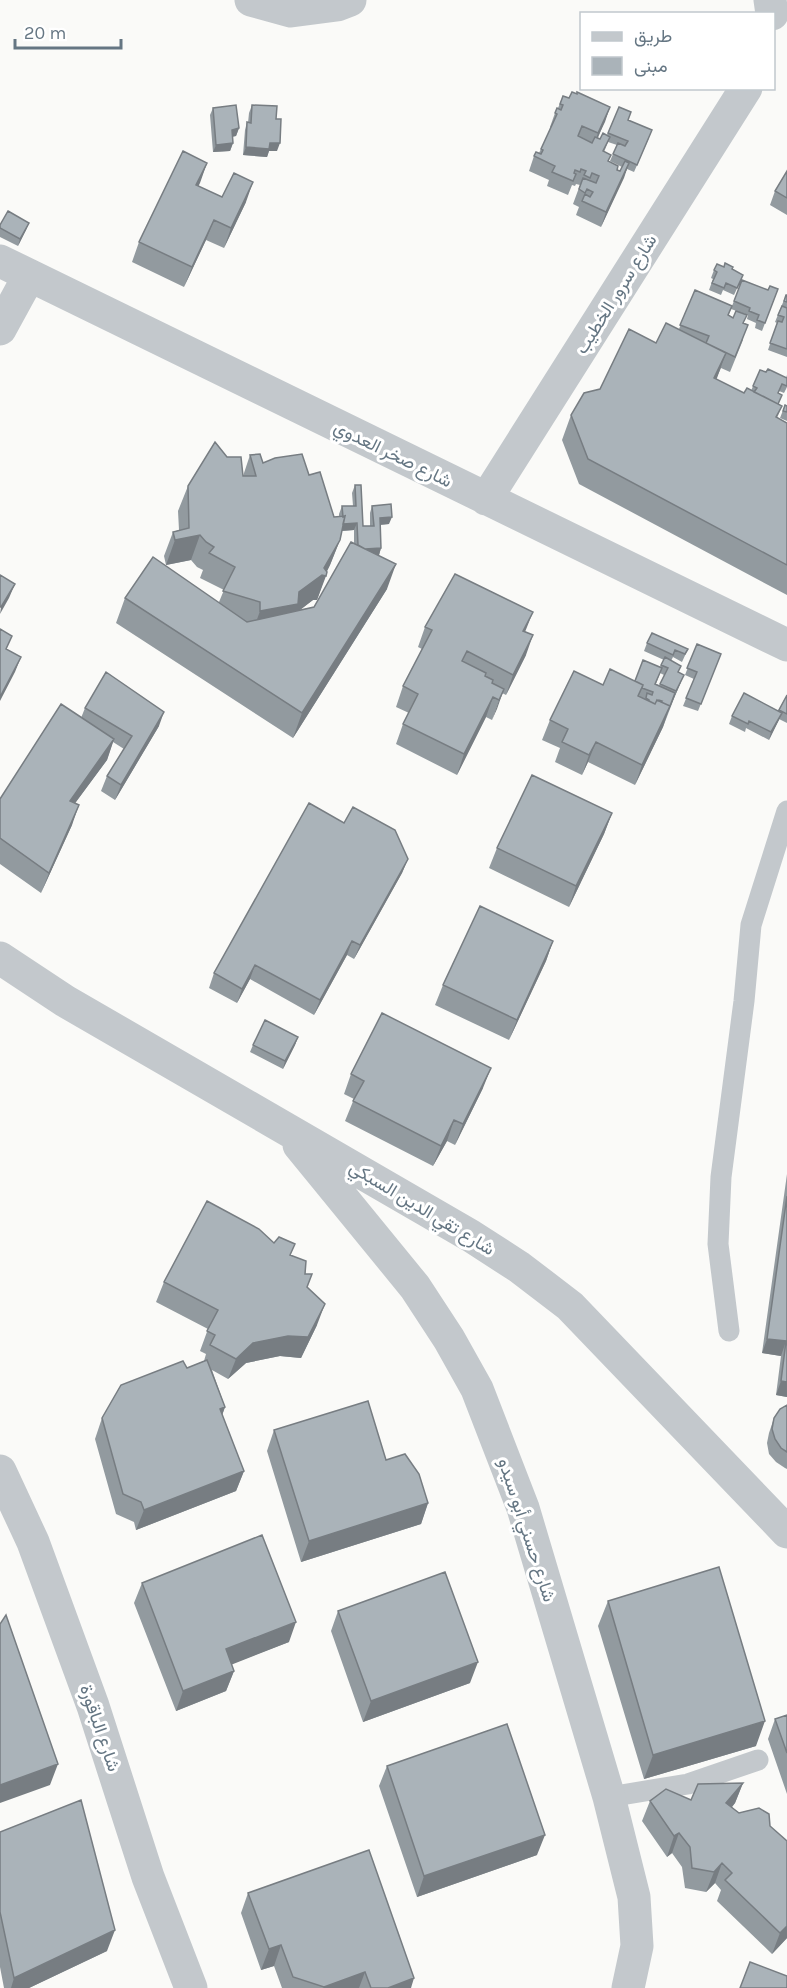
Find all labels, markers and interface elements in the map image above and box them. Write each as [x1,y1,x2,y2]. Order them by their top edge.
scale bar [15,12,122,50]
legend [580,12,775,90]
text: 20 m [24,22,66,44]
text: طريق [634,25,672,47]
text: مبنى [634,55,668,77]
street label: شارع سرور الخطيب [570,230,662,358]
street label: شارع صخر العدوي [328,416,456,496]
street label: شارع تقي الدين السبكي [343,1156,499,1263]
street label: شارع حسني أبو سيدو [490,1455,561,1606]
street label: شارع الباقورة [74,1682,125,1775]

